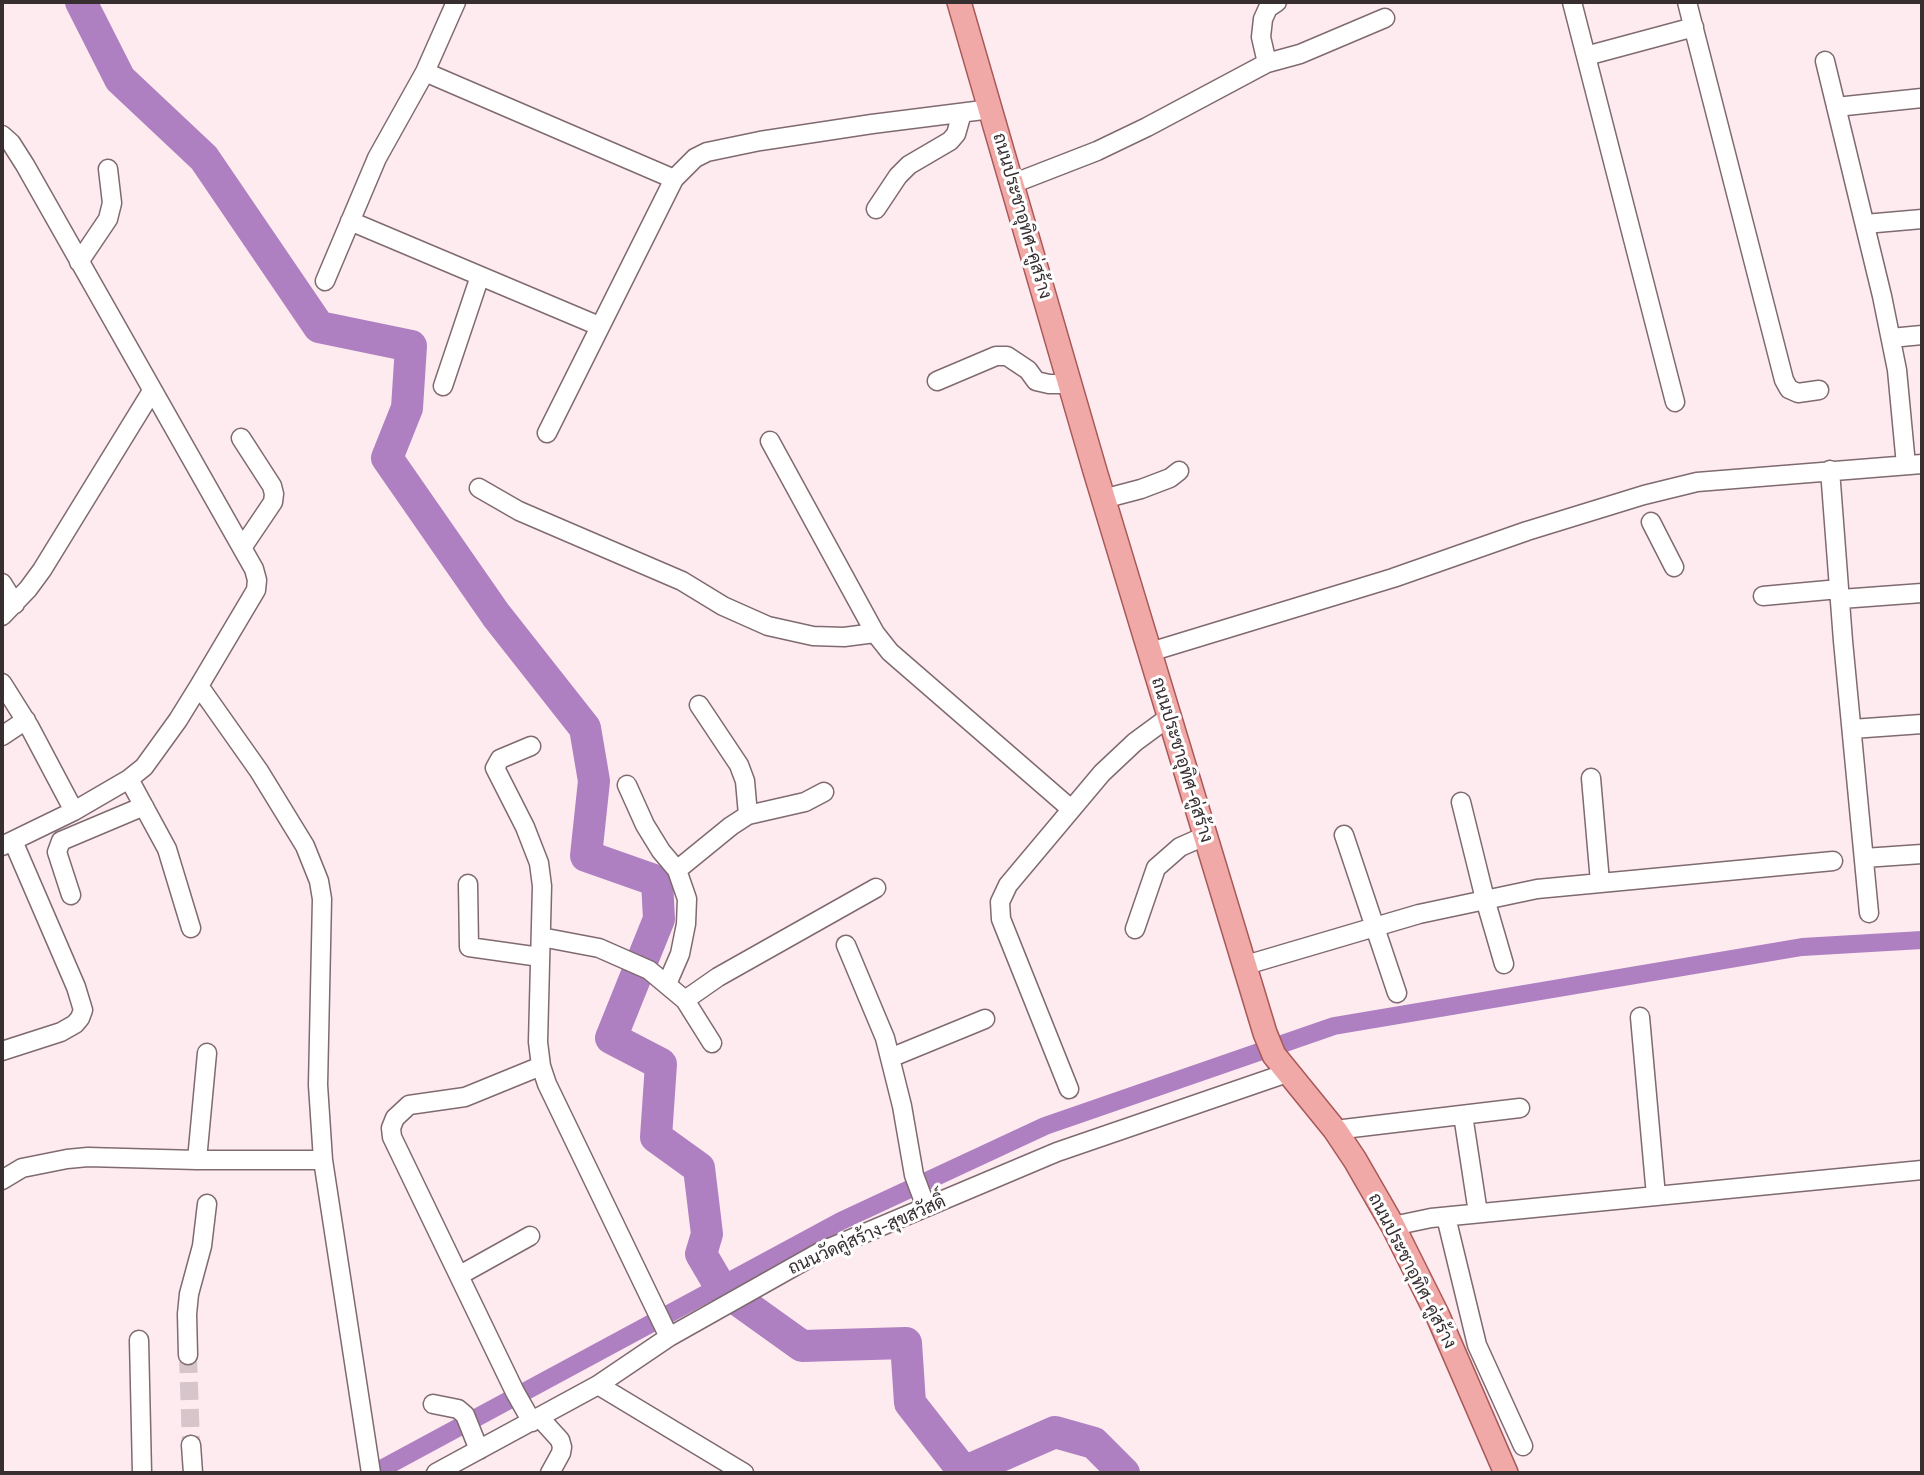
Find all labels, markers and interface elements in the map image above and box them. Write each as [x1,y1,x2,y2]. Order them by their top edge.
street label: ถนนประชาอุทิศ-คู่สร้าง [988,131,1056,301]
street label: ถนนประชาอุทิศ-คู่สร้าง [1147,675,1217,845]
street label: ถนนวัดคู่สร้าง-สุขสวัสดิ์ [785,1190,949,1280]
street label: ถนนประชาอุทิศ-คู่สร้าง [1363,1190,1461,1352]

